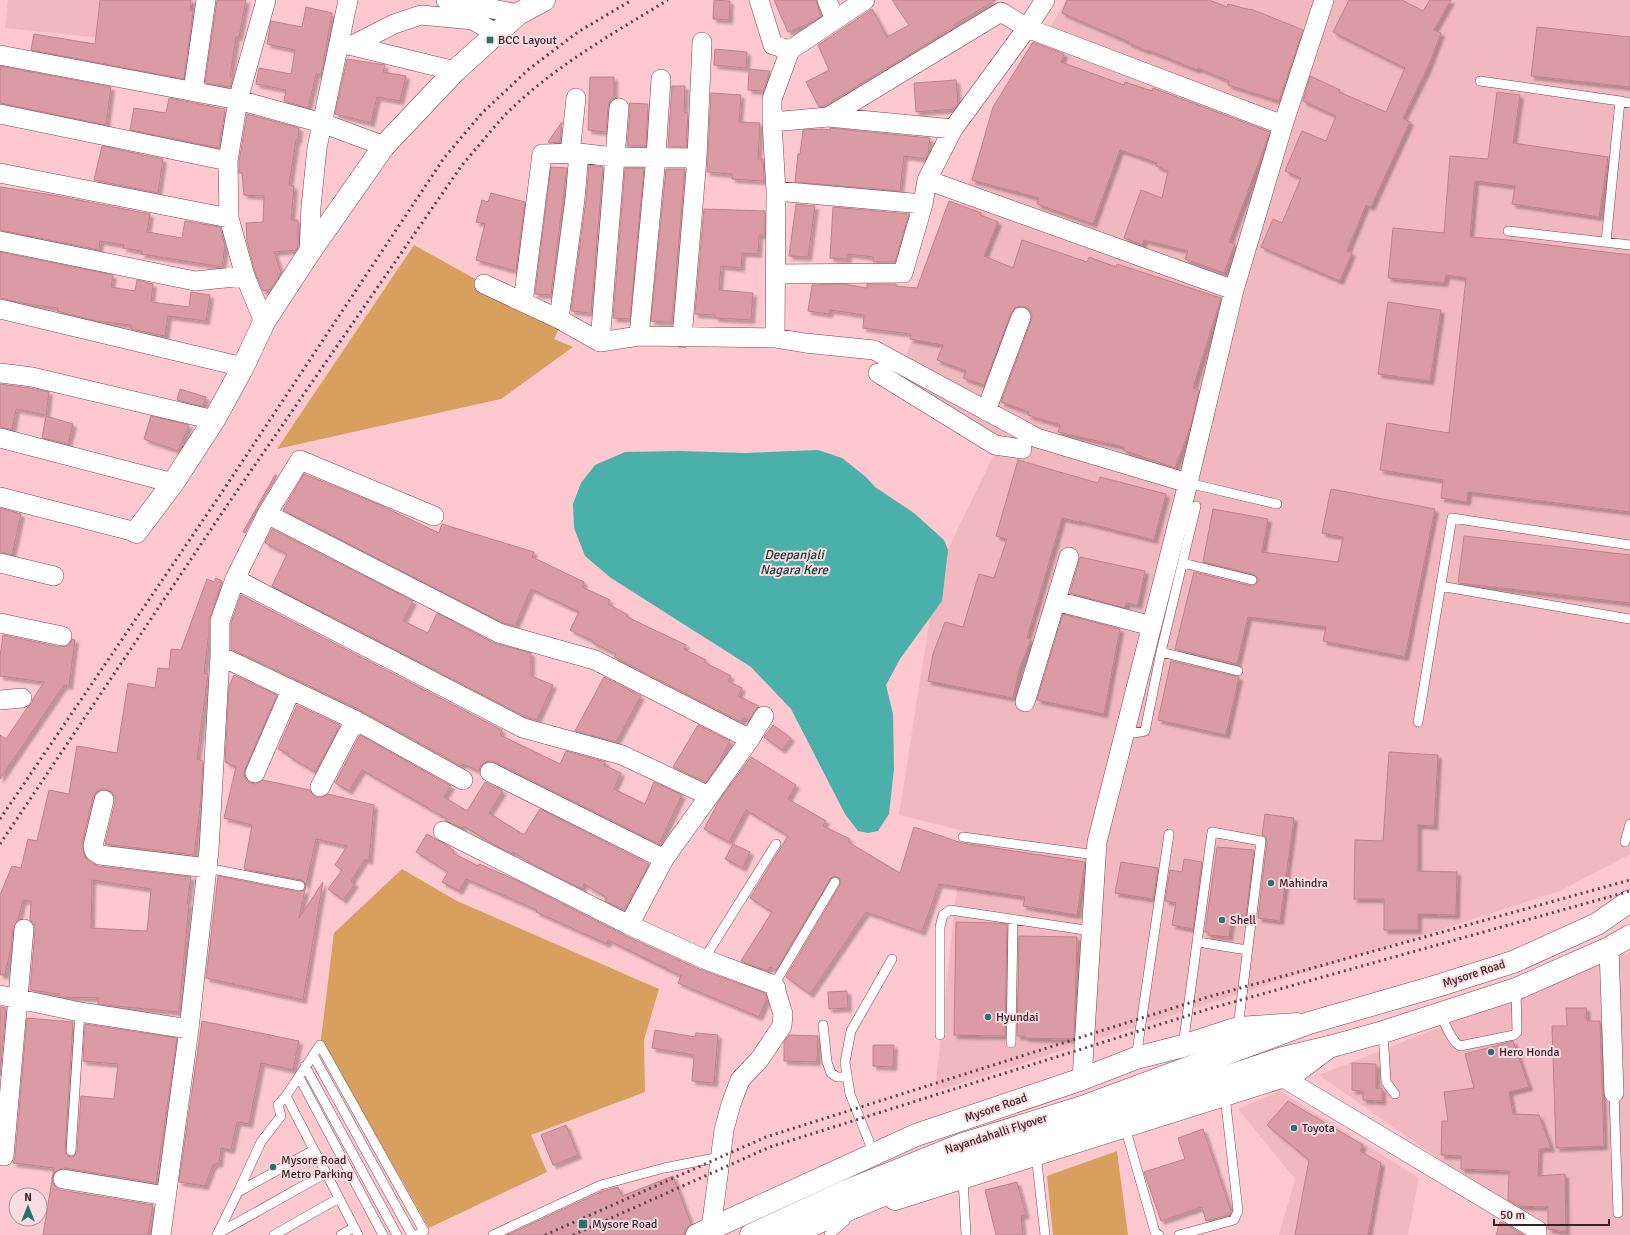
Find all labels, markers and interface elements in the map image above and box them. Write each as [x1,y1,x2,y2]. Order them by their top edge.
place label: BCC Layout [498,33,557,48]
marker: BCC Layout [485,35,495,45]
water label: Deepanjali Nagara Kere [760,547,830,578]
place label: Mahindra [1279,876,1328,891]
marker: Mahindra [1266,878,1276,888]
place label: Shell [1230,913,1257,928]
marker: Shell [1217,915,1227,925]
street label: Mysore Road [1441,957,1507,991]
place label: Hyundai [996,1010,1039,1025]
marker: Hyundai [983,1012,993,1022]
place label: Hero Honda [1499,1045,1560,1060]
marker: Hero Honda [1486,1047,1496,1057]
street label: Mysore Road [963,1090,1029,1126]
street label: Nayandahalli Flyover [943,1110,1050,1158]
place label: Toyota [1302,1121,1335,1136]
marker: Toyota [1289,1123,1299,1133]
place label: Mysore Road Metro Parking [281,1153,353,1182]
marker: Mysore Road Metro Parking [268,1162,278,1172]
north arrow [8,1187,48,1227]
text: N [24,1191,32,1204]
scale bar [1494,1201,1609,1227]
text: 50 m [1500,1208,1525,1223]
place label: Mysore Road [592,1217,657,1232]
marker: Mysore Road [577,1218,589,1230]

